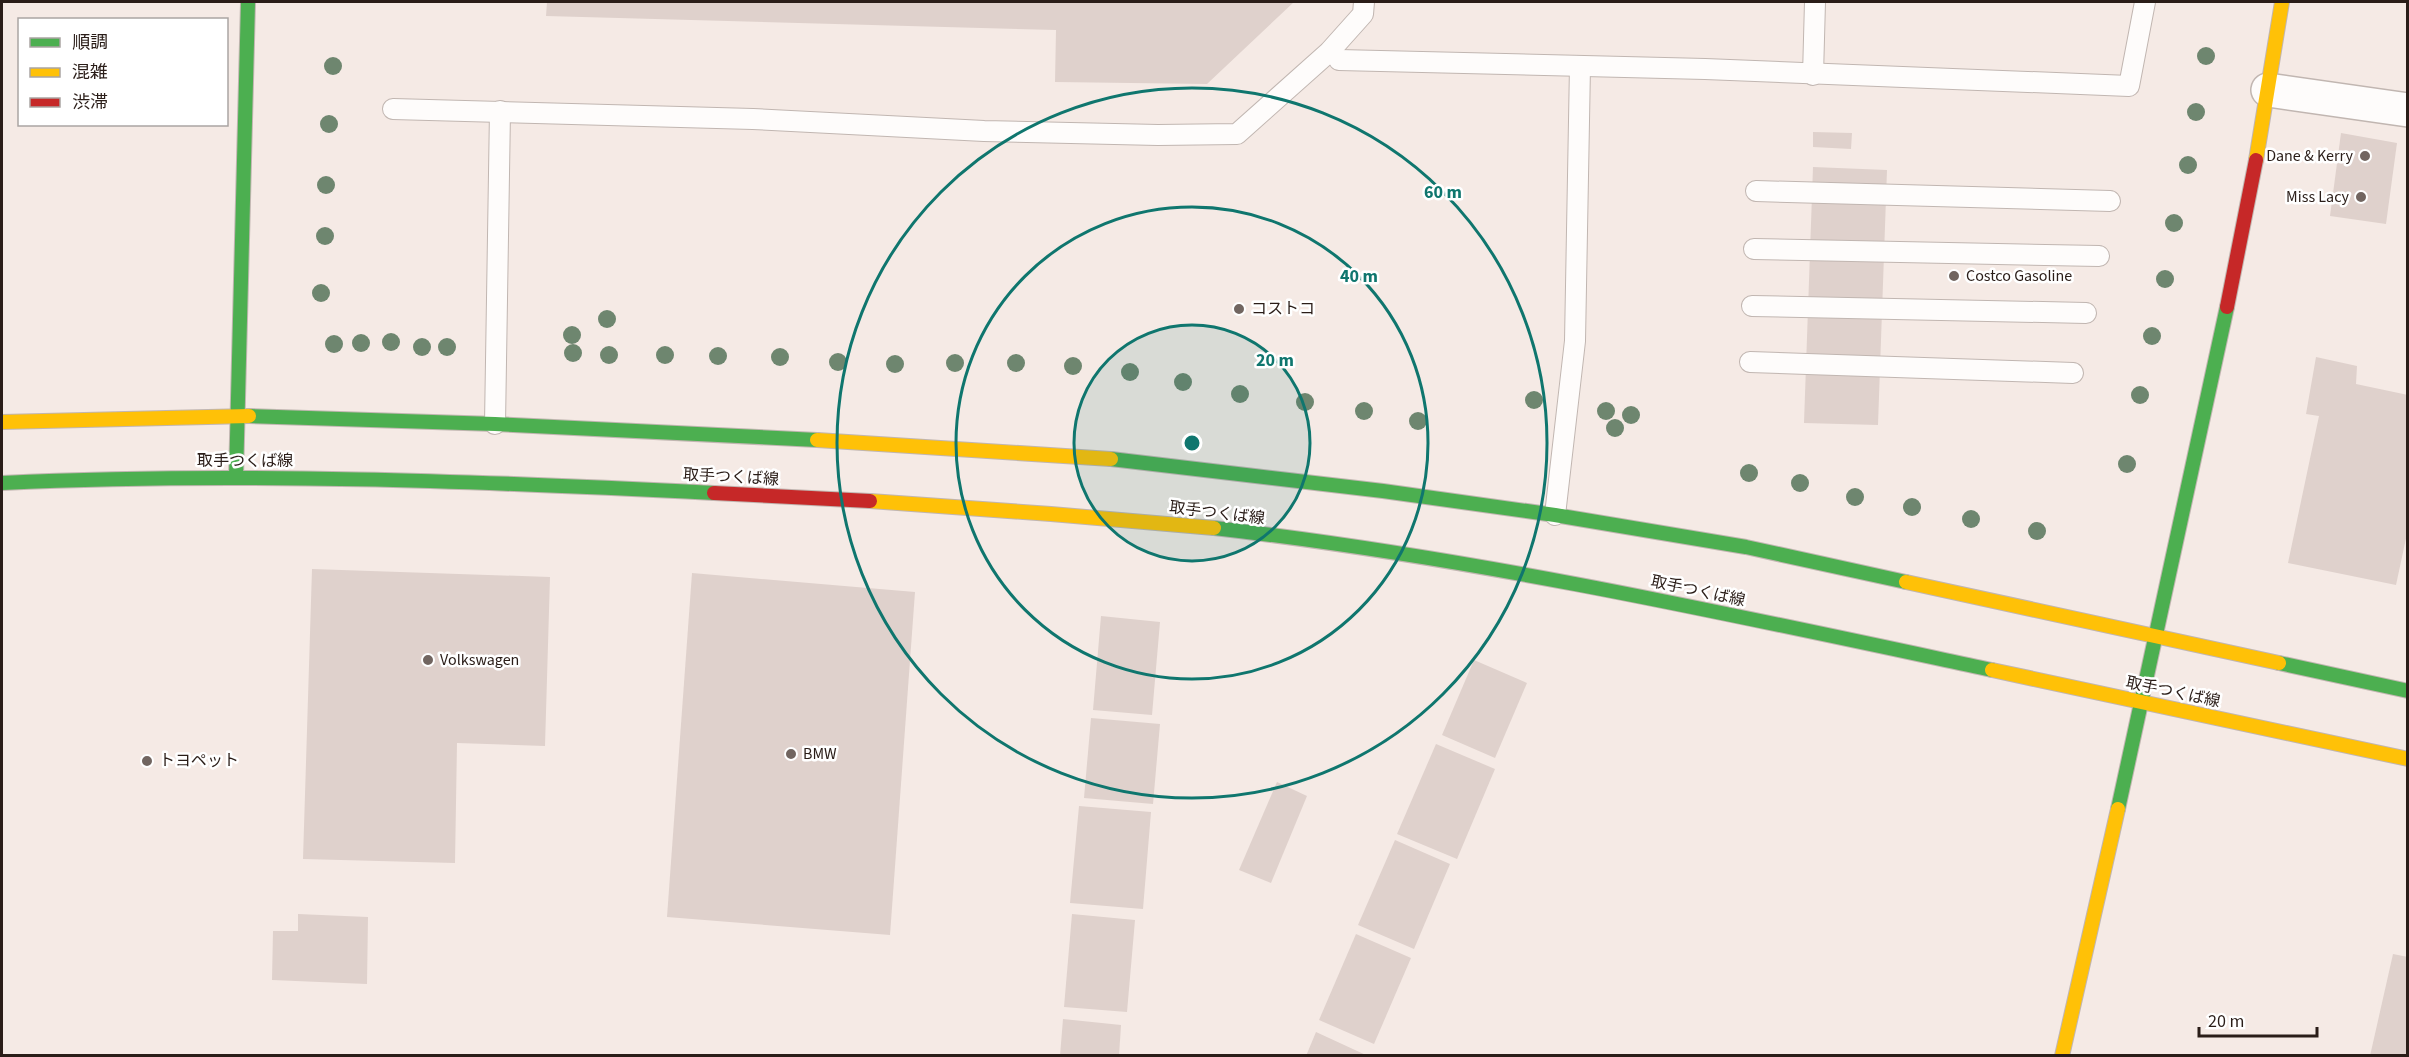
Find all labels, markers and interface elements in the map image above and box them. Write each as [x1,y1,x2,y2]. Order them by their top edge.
legend [18,18,228,126]
text: 順調 [72,30,108,55]
text: 混雑 [72,60,108,85]
text: 渋滞 [72,90,108,115]
place label: Dane & Kerry [2266,145,2354,167]
marker: Dane & Kerry [2358,149,2372,163]
text: 60 m [1424,180,1462,205]
place label: Miss Lacy [2286,186,2350,208]
marker: Miss Lacy [2354,190,2368,204]
text: 40 m [1340,264,1378,289]
place label: Costco Gasoline [1966,265,2072,287]
marker: Costco Gasoline [1947,269,1961,283]
place label: コストコ [1251,298,1315,320]
marker: コストコ [1232,302,1246,316]
text: 20 m [1256,348,1294,373]
centre of rings [1182,433,1202,453]
street label: 取手つくば線 [197,450,293,472]
street label: 取手つくば線 [682,464,780,490]
street label: 取手つくば線 [1168,496,1266,530]
street label: 取手つくば線 [1649,570,1747,612]
place label: Volkswagen [440,649,519,671]
marker: Volkswagen [421,653,435,667]
street label: 取手つくば線 [2124,671,2222,713]
place label: BMW [803,743,837,765]
marker: BMW [784,747,798,761]
place label: トヨペット [159,750,239,772]
marker: トヨペット [140,754,154,768]
scale bar [2199,1000,2318,1038]
text: 20 m [2208,1009,2244,1034]

